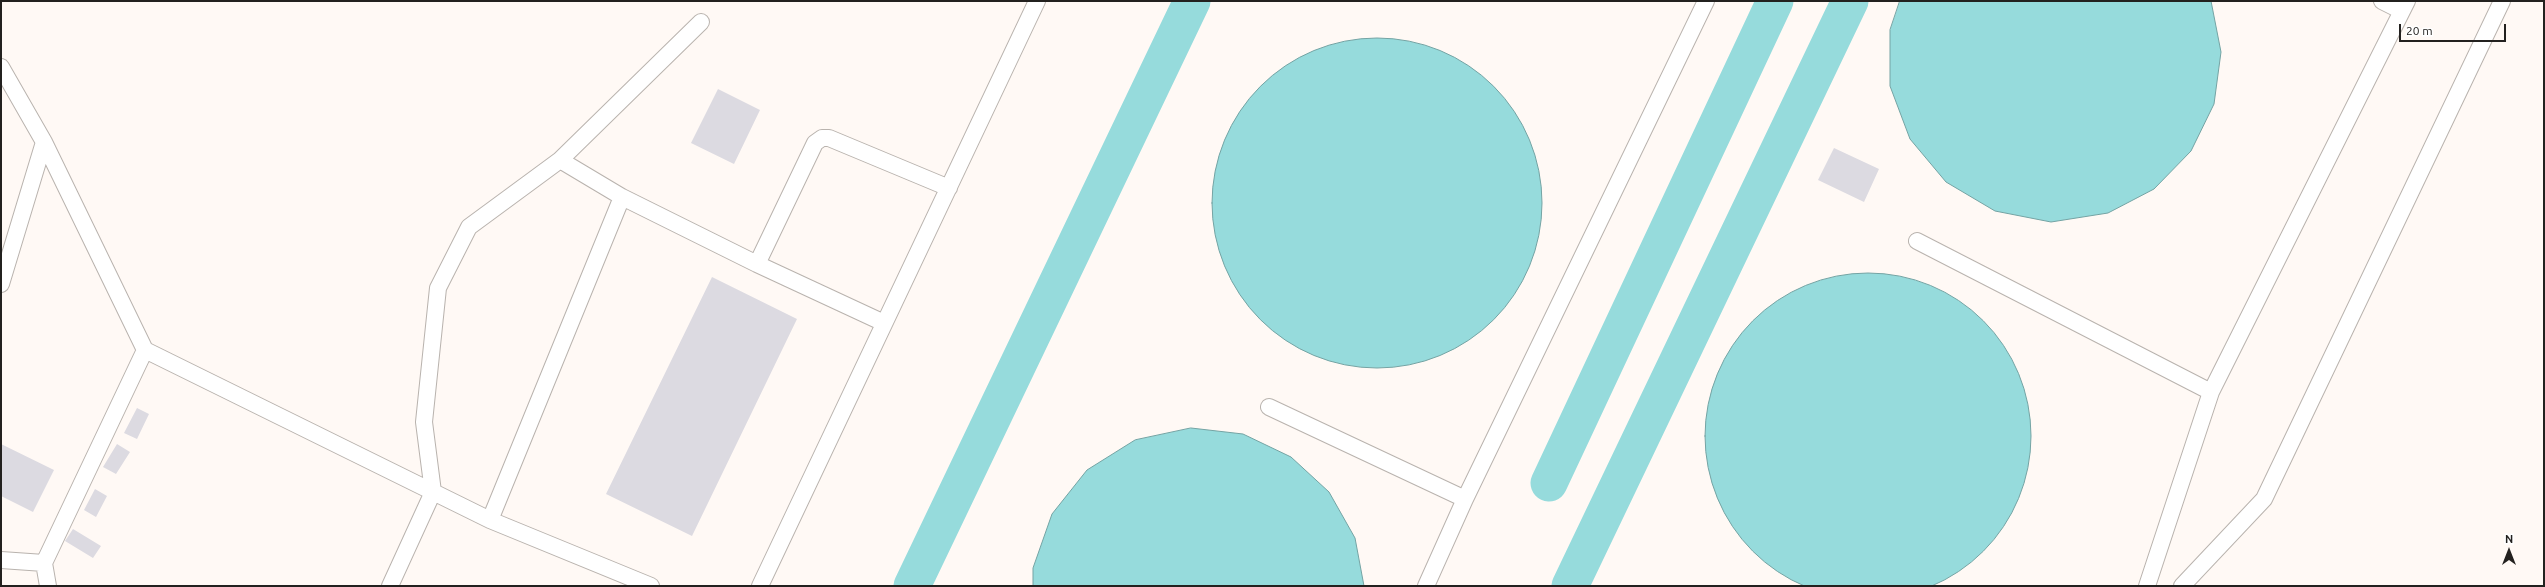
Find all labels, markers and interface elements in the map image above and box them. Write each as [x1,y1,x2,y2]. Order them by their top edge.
scale bar [2401,16,2508,42]
text: 20 m [2406,24,2433,37]
north arrow [2489,531,2529,571]
text: N [2505,533,2513,545]

